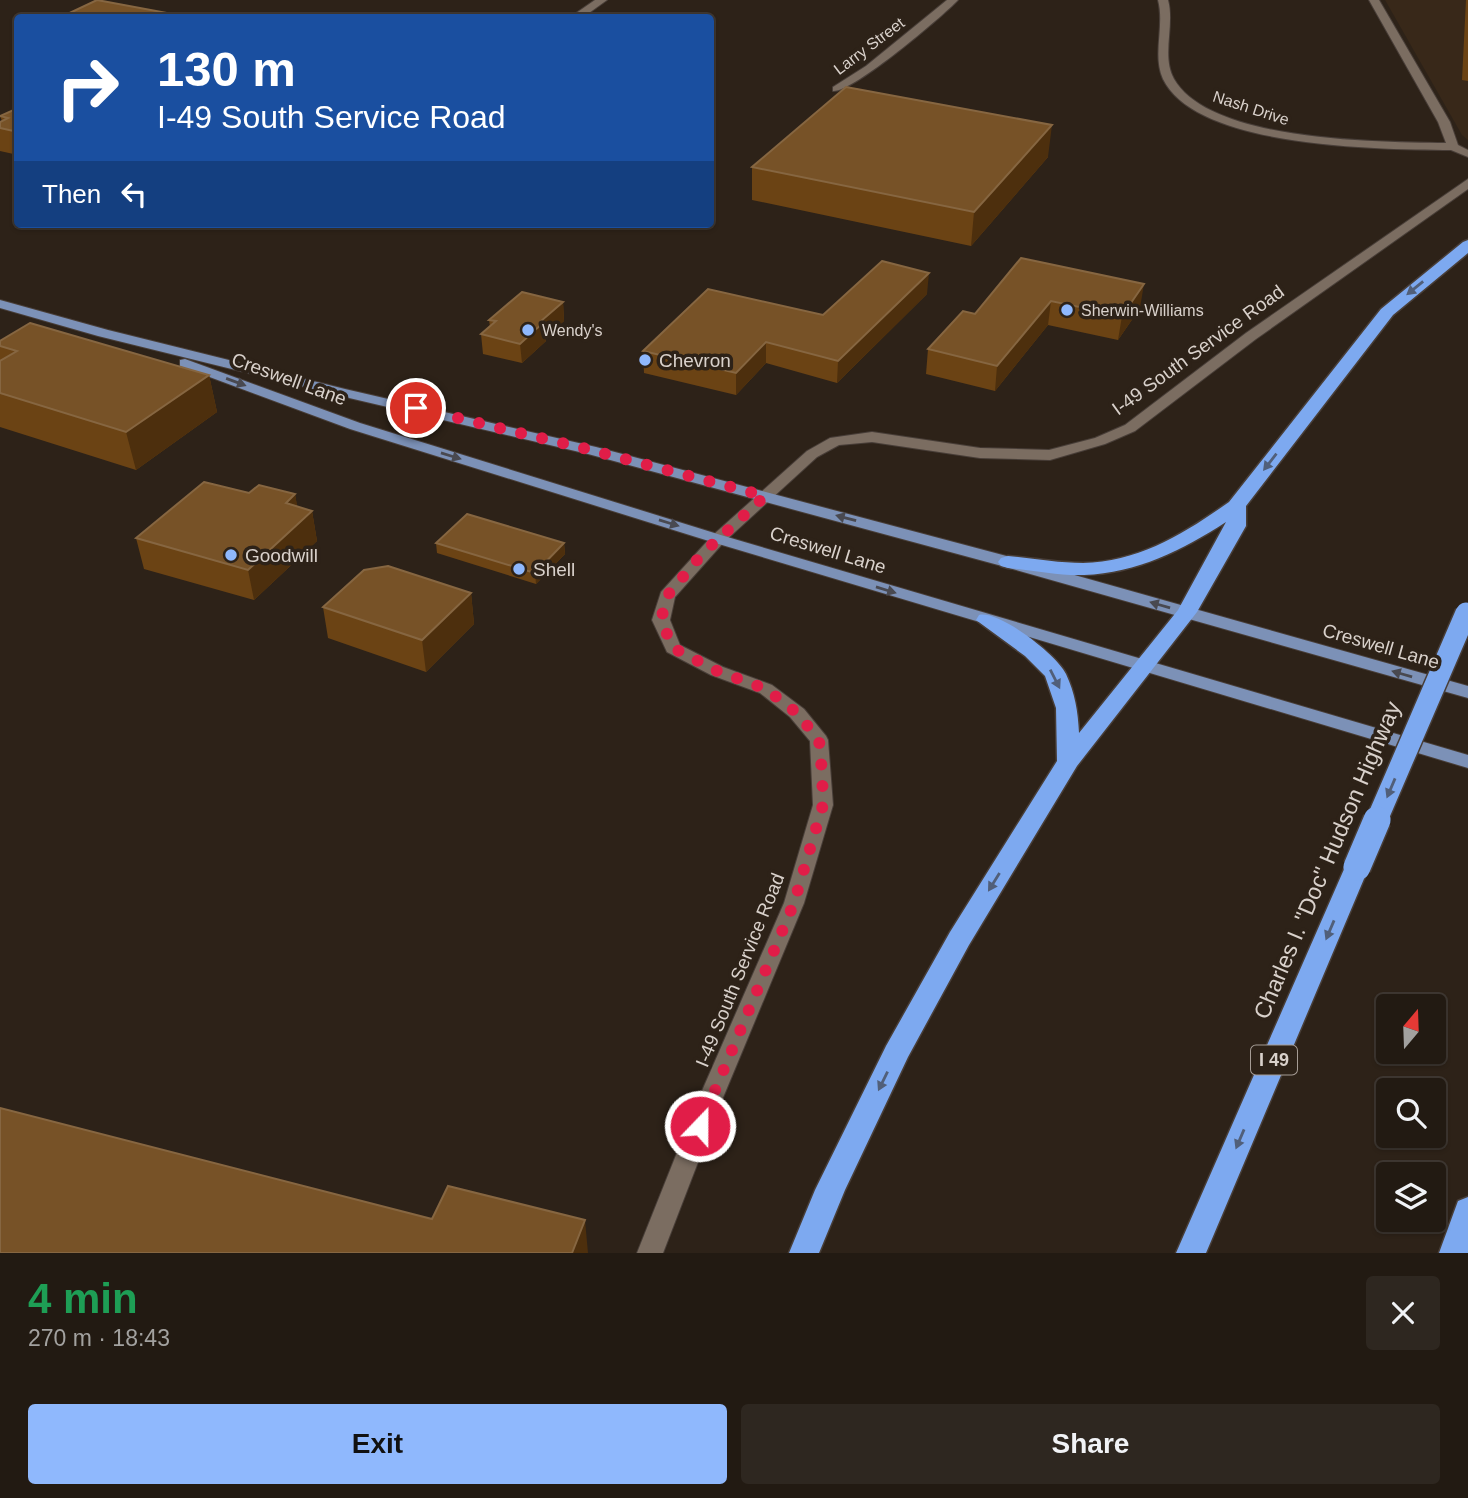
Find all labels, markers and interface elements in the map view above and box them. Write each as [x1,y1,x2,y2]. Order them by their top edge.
street label: Larry Street [831,14,908,78]
icon: right [42,42,133,133]
text: 130 m [157,42,296,96]
street label: Nash Drive [1211,88,1291,128]
text: I-49 South Service Road [157,99,506,135]
icon: left [115,175,153,213]
text: Then [42,179,101,209]
street label: I-49 South Service Road [1108,281,1288,419]
one-way arrow [1407,281,1425,296]
marker: Sherwin-Williams [1059,302,1075,318]
place label: Sherwin-Williams [1081,302,1204,319]
marker: Wendy's [520,322,536,338]
place label: Wendy's [542,322,603,339]
street label: Creswell Lane [229,349,349,409]
place label: Chevron [659,350,731,371]
marker: Chevron [637,352,653,368]
one-way arrow [226,377,247,388]
pin [386,378,446,438]
icon: arrive [397,389,435,427]
one-way arrow [441,451,462,462]
one-way arrow [1263,453,1277,471]
one-way arrow [835,512,857,523]
one-way arrow [658,519,679,529]
street label: Creswell Lane [767,522,889,578]
place label: Goodwill [245,545,318,566]
marker: Goodwill [223,547,239,563]
place label: Shell [533,559,575,580]
marker: Shell [511,561,527,577]
one-way arrow [876,585,897,595]
one-way arrow [1149,599,1170,609]
street label: Creswell Lane [1320,619,1442,673]
one-way arrow [1392,668,1413,678]
one-way arrow [1049,669,1061,689]
street label: Charles I. "Doc" Hudson Highway [1248,697,1406,1023]
one-way arrow [1385,778,1397,798]
street label: I-49 South Service Road [691,870,789,1070]
one-way arrow [987,872,1000,892]
one-way arrow [1324,920,1336,940]
north arrow [1376,994,1446,1064]
map controls [1376,994,1446,1232]
road number: I 49 [1251,1045,1297,1074]
one-way arrow [878,1071,889,1091]
button: search [1376,1078,1446,1148]
position arrow [663,1089,737,1163]
one-way arrow [1235,1129,1246,1150]
button: layers [1376,1162,1446,1232]
text: 4 min [28,1275,138,1322]
button: close [1366,1276,1440,1350]
text: 270 m · 18:43 [28,1325,170,1351]
button: Exit [28,1404,727,1484]
button: Share [741,1404,1440,1484]

